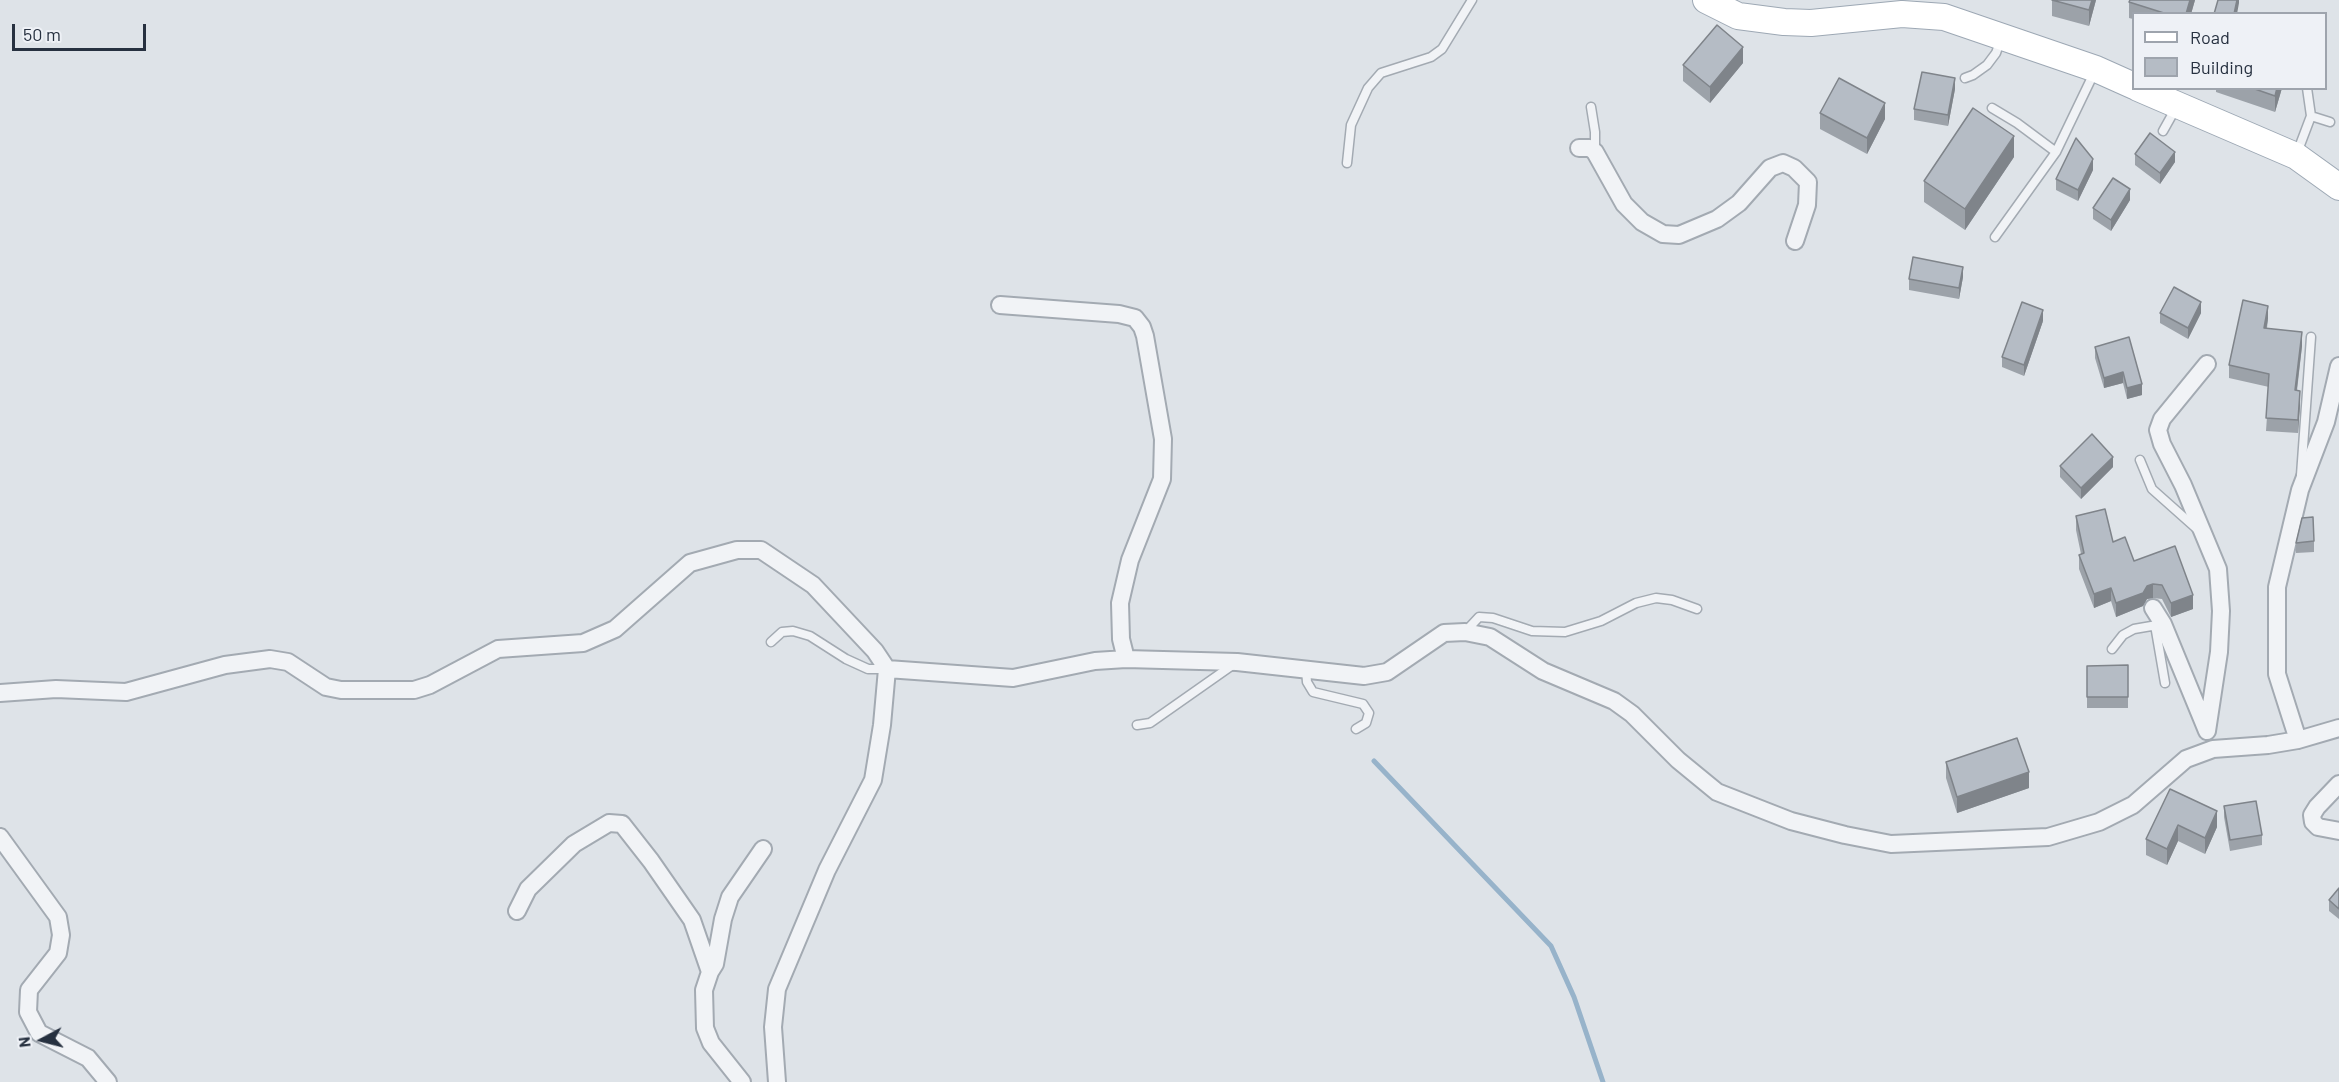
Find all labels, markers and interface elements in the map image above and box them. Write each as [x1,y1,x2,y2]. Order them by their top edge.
scale bar [15,12,148,50]
legend [2132,12,2327,90]
text: 50 m [23,23,61,45]
text: Road [2190,26,2230,48]
text: Building [2190,56,2253,78]
north arrow [12,1010,72,1070]
text: N [14,1036,34,1049]

